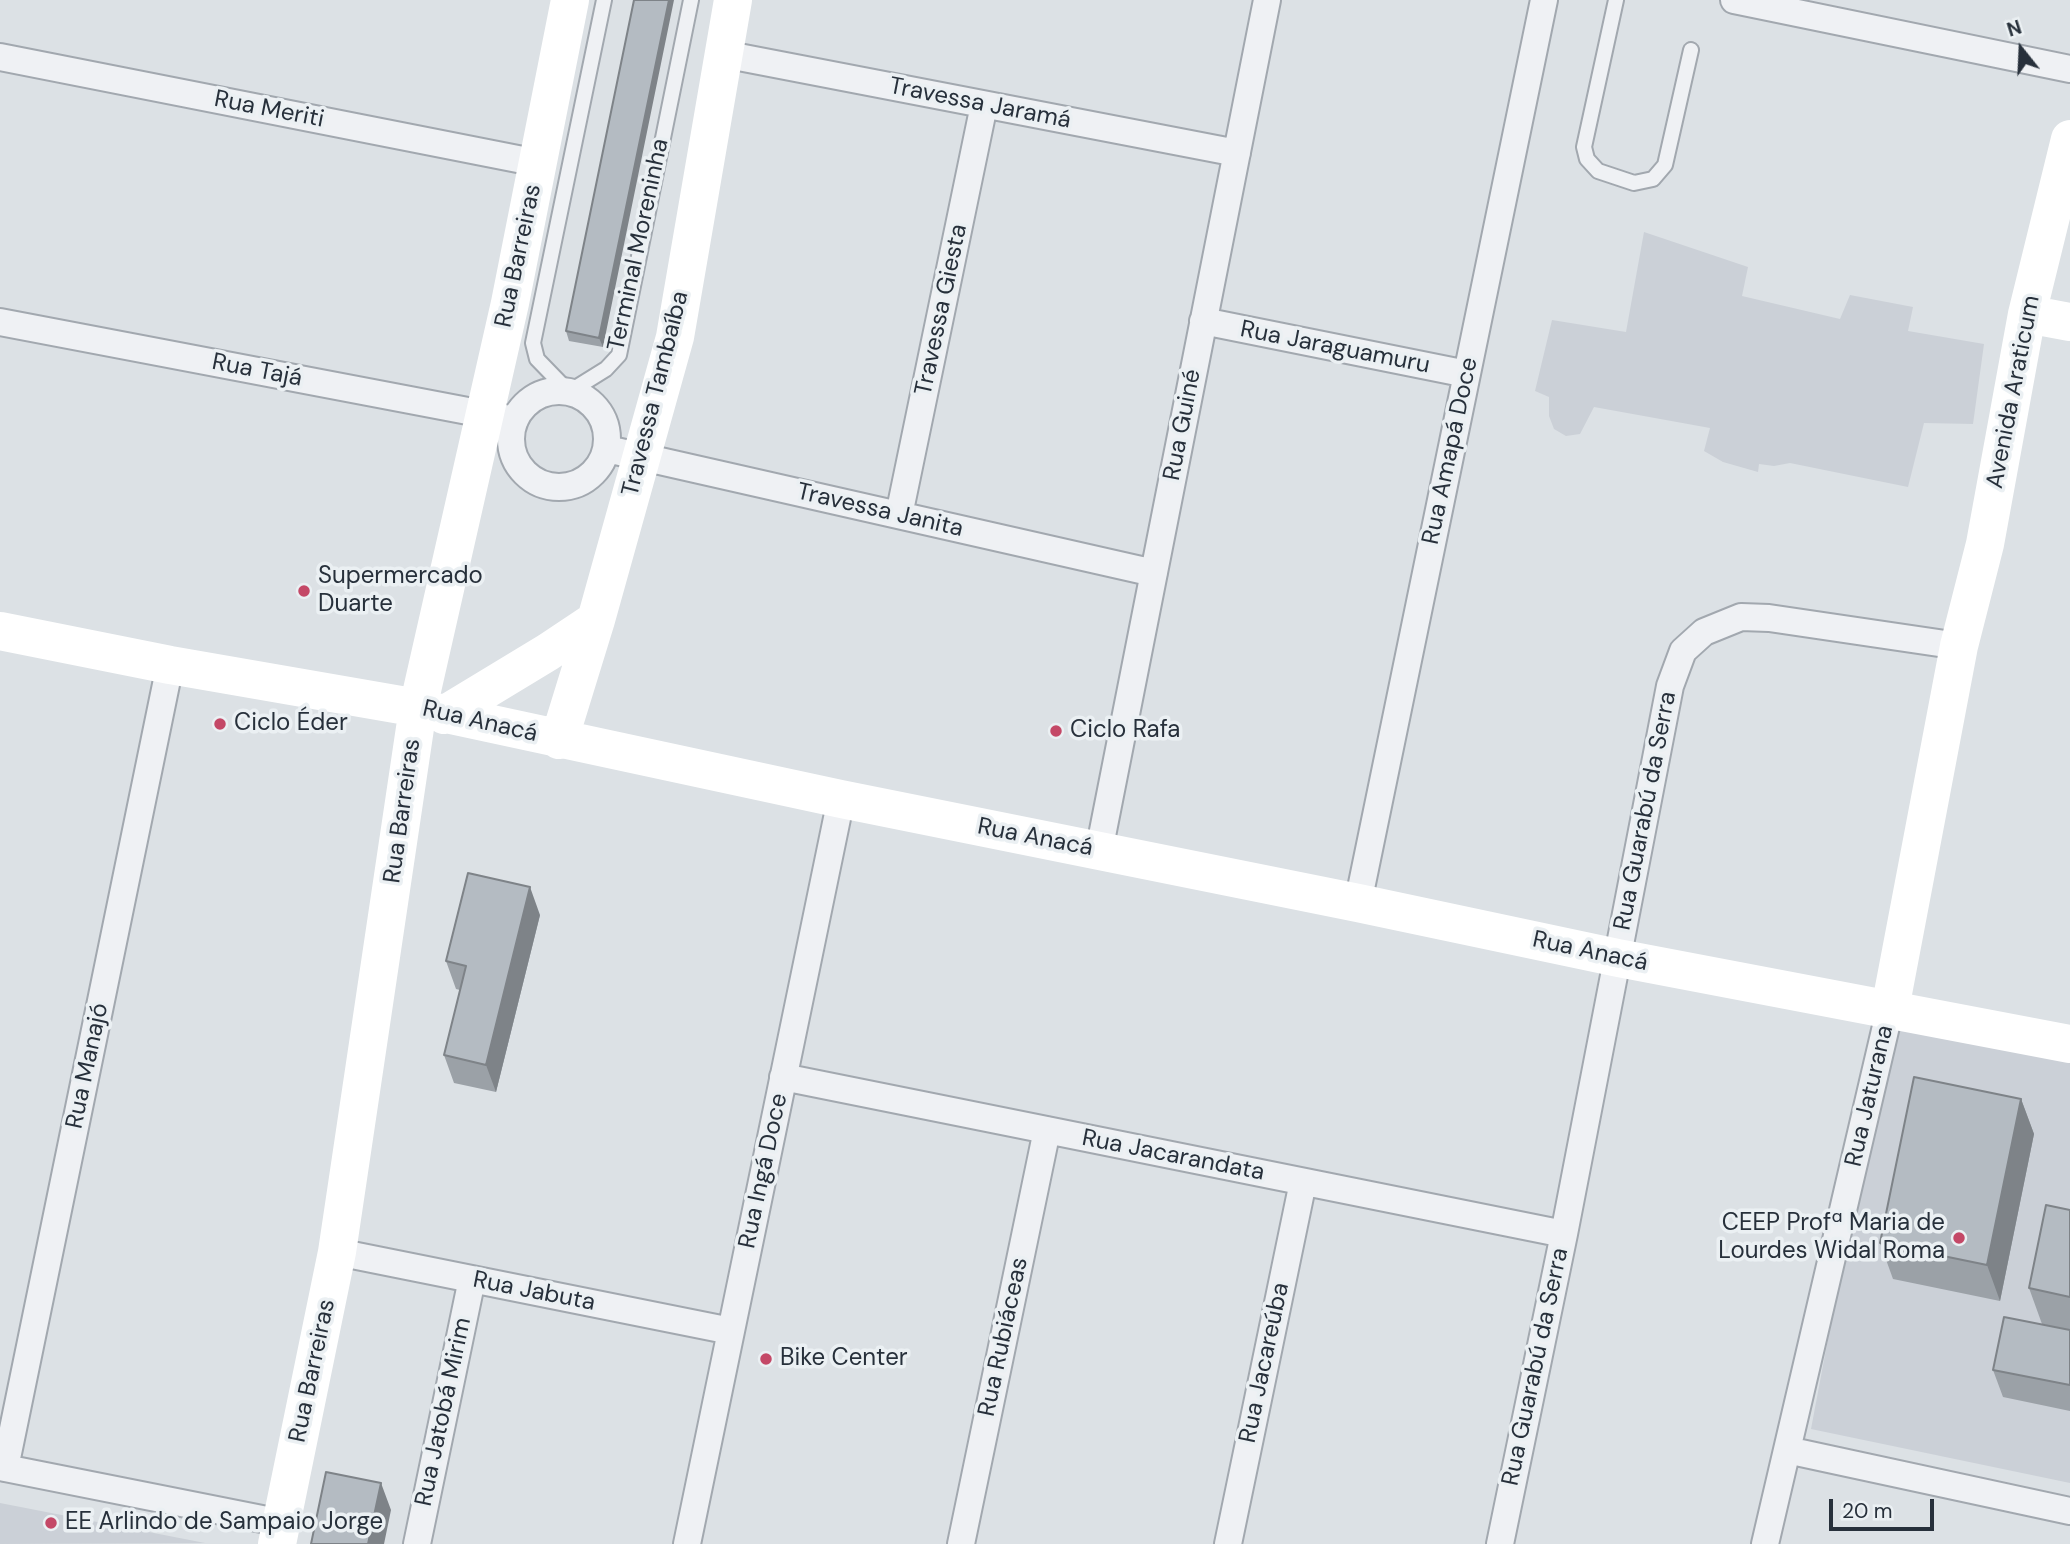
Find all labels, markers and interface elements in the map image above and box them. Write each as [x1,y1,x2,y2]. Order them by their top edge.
north arrow [1986,14,2056,84]
text: N [2004,15,2025,43]
street label: Travessa Jaramá [887,72,1073,136]
street label: Rua Meriti [212,85,326,135]
street label: Terminal Moreninha [602,136,676,354]
street label: Rua Barreiras [490,182,548,330]
street label: Travessa Giesta [910,222,974,398]
street label: Travessa Tambaíba [617,288,695,500]
street label: Avenida Araticum [1981,293,2047,491]
street label: Rua Jaraguamuru [1238,316,1432,380]
street label: Rua Tajá [210,348,304,394]
street label: Rua Amapá Doce [1417,355,1485,547]
street label: Rua Guiné [1158,367,1208,483]
street label: Travessa Janita [794,478,966,544]
place label: Supermercado Duarte [318,563,483,619]
marker: Supermercado Duarte [296,583,312,599]
street label: Rua Guarabú da Serra [1609,689,1683,933]
street label: Rua Anacá [420,695,540,749]
place label: Ciclo Éder [234,710,348,738]
marker: Ciclo Éder [212,716,228,732]
place label: Ciclo Rafa [1070,717,1180,745]
marker: Ciclo Rafa [1048,723,1064,739]
street label: Rua Barreiras [379,737,427,885]
street label: Rua Anacá [975,813,1095,863]
street label: Rua Anacá [1530,926,1650,978]
street label: Rua Manajó [61,1001,115,1131]
street label: Rua Jaturana [1840,1023,1900,1169]
street label: Rua Ingá Doce [734,1091,794,1251]
street label: Rua Jacarandata [1079,1124,1267,1188]
place label: CEEP Profª Maria de Lourdes Widal Roma [1718,1210,1945,1266]
marker: CEEP Profª Maria de Lourdes Widal Roma [1951,1230,1967,1246]
street label: Rua Guarabú da Serra [1497,1245,1575,1489]
street label: Rua Rubiáceas [973,1255,1035,1419]
street label: Rua Jabuta [471,1266,597,1318]
street label: Rua Jacareúba [1234,1280,1296,1446]
street label: Rua Barreiras [284,1297,342,1445]
street label: Rua Jatobá Mirim [410,1315,478,1509]
place label: Bike Center [780,1345,908,1373]
marker: Bike Center [758,1351,774,1367]
scale bar [1832,1484,1937,1528]
text: 20 m [1842,1497,1893,1525]
place label: EE Arlindo de Sampaio Jorge [65,1509,383,1537]
marker: EE Arlindo de Sampaio Jorge [43,1515,59,1531]

